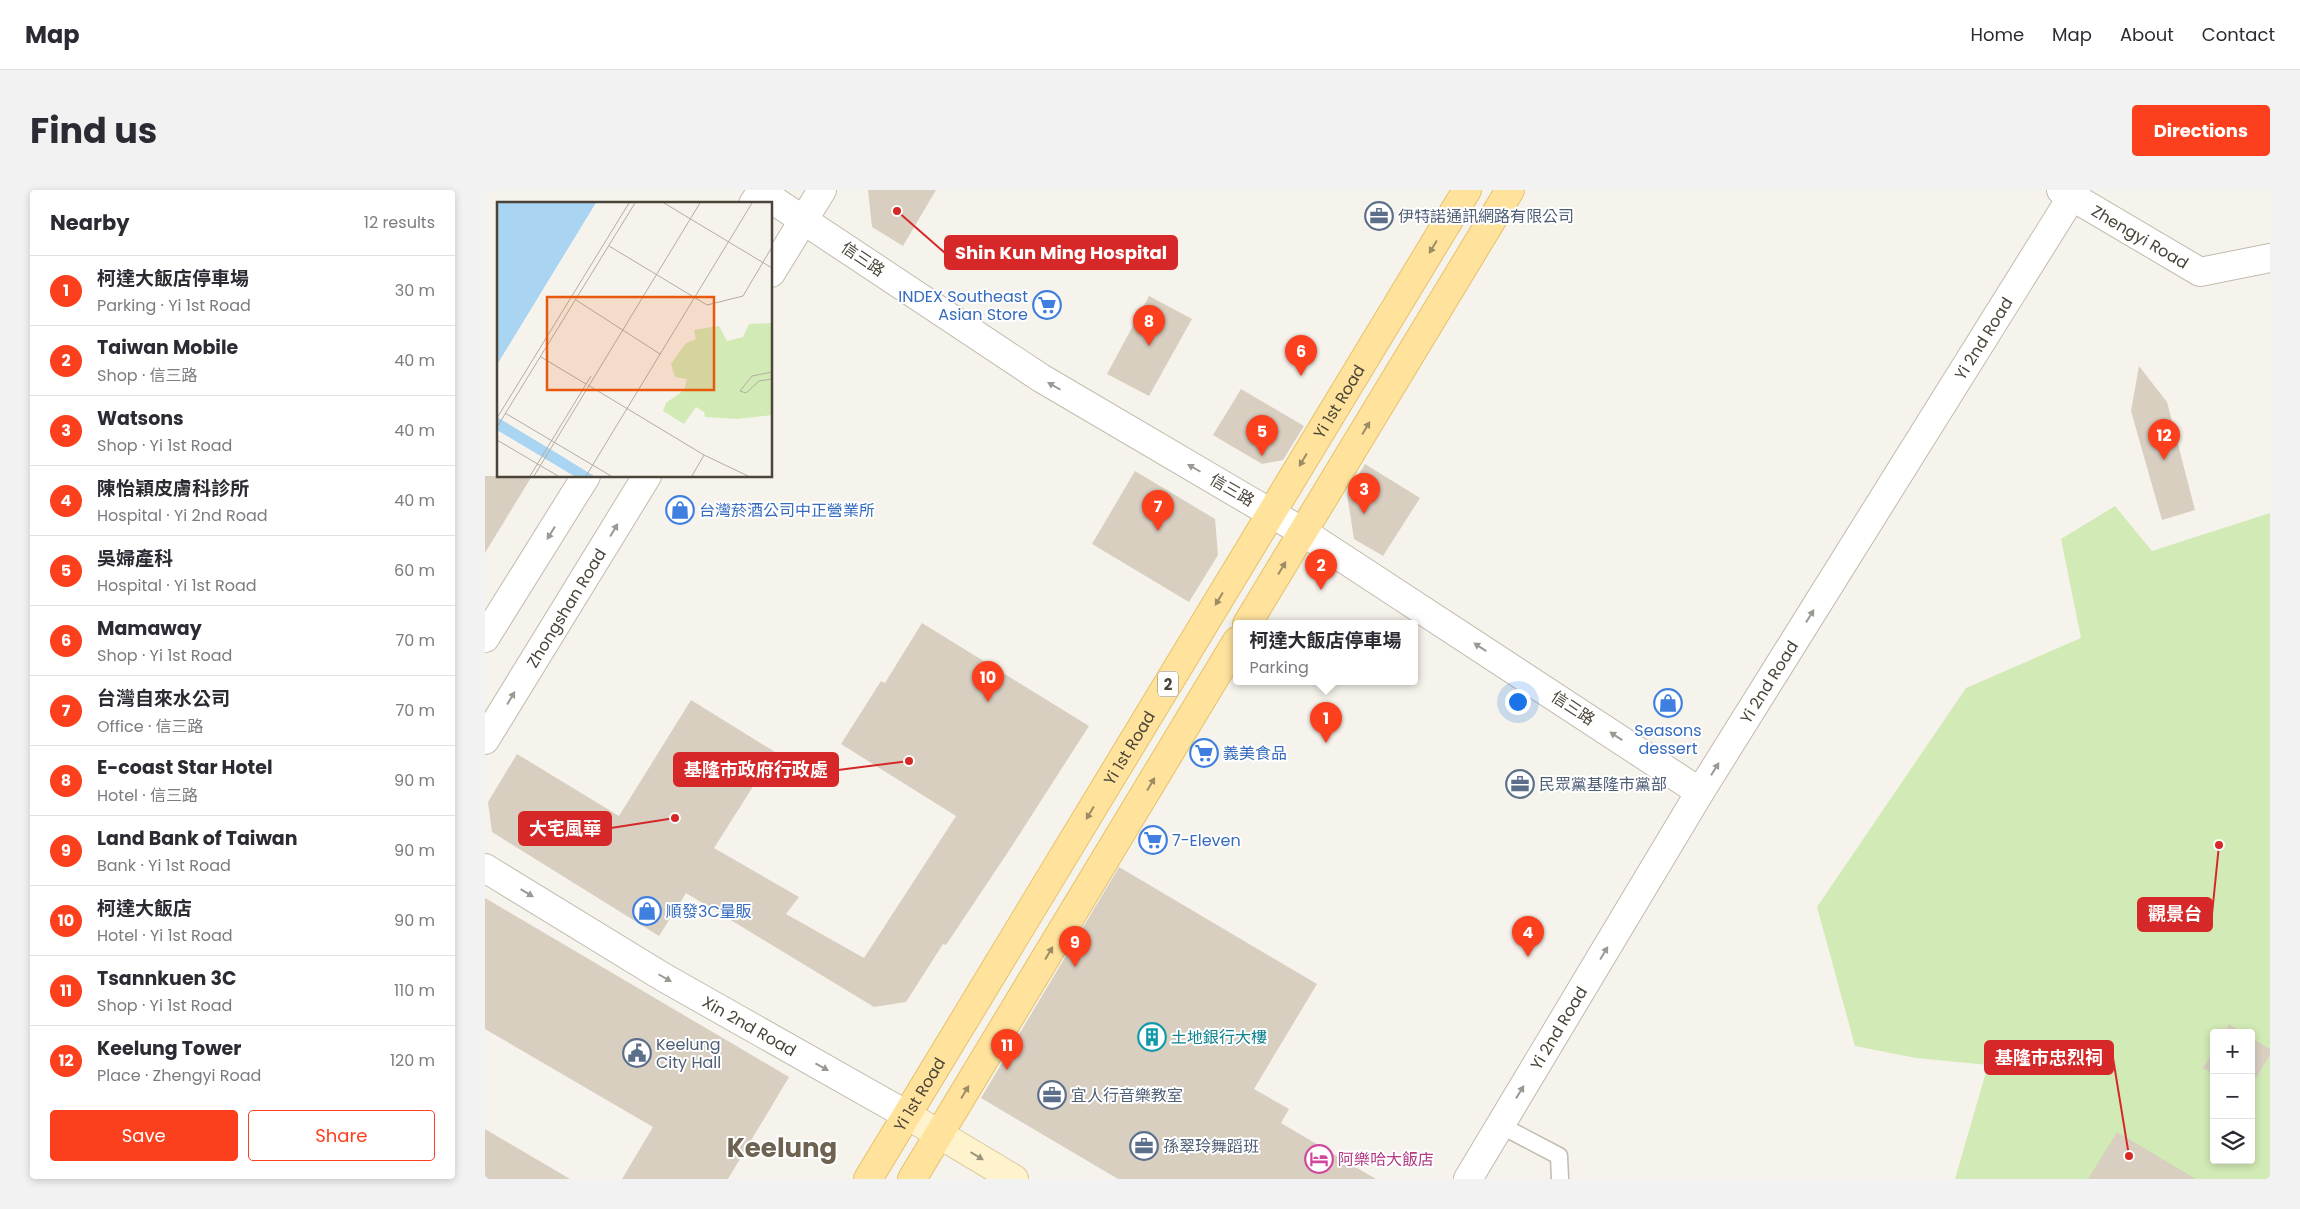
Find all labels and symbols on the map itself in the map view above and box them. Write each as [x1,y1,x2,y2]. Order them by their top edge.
street label: Zhengyi Road [2088,199,2193,274]
office icon: 伊特諾通訊網路有限公司 [1364,201,1394,231]
inset map [497,202,773,478]
place label: 伊特諾通訊網路有限公司 [1398,205,1574,228]
street label: 信三路 [837,236,889,282]
callout: Shin Kun Ming Hospital [945,236,1177,269]
text: Shin Kun Ming Hospital [955,240,1167,265]
one-way arrow [1428,240,1437,253]
place label: INDEX Southeast Asian Store [898,285,1028,326]
supermarket icon: INDEX Southeast Asian Store [1032,290,1062,320]
street label: Yi 2nd Road [1949,293,2018,384]
pin: 8 [1133,305,1165,346]
pin: 6 [1285,335,1317,376]
street label: Yi 1st Road [1308,360,1370,443]
one-way arrow [1047,381,1060,390]
pin: 5 [1246,415,1278,456]
pin: 12 [2148,419,2180,460]
one-way arrow [1361,422,1370,435]
one-way arrow [1299,454,1308,467]
one-way arrow [1188,463,1201,472]
street label: 信三路 [1205,468,1259,512]
pin: 3 [1348,473,1380,514]
pin: 7 [1142,490,1174,531]
shop icon: 台灣菸酒公司中正營業所 [665,495,695,525]
place label: 台灣菸酒公司中正營業所 [699,499,875,522]
one-way arrow [609,523,618,536]
one-way arrow [547,526,556,539]
street label: Zhongshan Road [521,544,611,672]
pin: 2 [1305,549,1337,590]
one-way arrow [1277,561,1286,574]
one-way arrow [1215,593,1224,606]
one-way arrow [1806,609,1815,622]
street label: Yi 2nd Road [1734,636,1803,728]
one-way arrow [1473,643,1486,652]
pin: 10 [972,661,1004,702]
road number: 2 [1158,672,1178,696]
street label: 信三路 [1547,685,1599,731]
shop icon: Seasons dessert [1653,688,1683,718]
your location [1505,689,1531,715]
one-way arrow [506,692,515,705]
pin: 1 [1310,702,1342,743]
street label: Yi 1st Road [1098,707,1160,789]
place label: Seasons dessert [1634,719,1702,760]
one-way arrow [1609,732,1622,741]
supermarket icon: 義美食品 [1189,738,1219,768]
place label: 義美食品 [1223,742,1287,765]
callout: 基隆市政府行政處 [674,753,838,786]
text: 基隆市政府行政處 [684,757,828,782]
one-way arrow [1710,762,1719,775]
office icon: 民眾黨基隆市黨部 [1505,769,1535,799]
place label: 民眾黨基隆市黨部 [1539,773,1667,796]
one-way arrow [1146,778,1155,791]
one-way arrow [1085,807,1094,820]
callout: 大宅風華 [519,812,611,845]
text: 大宅風華 [529,816,601,841]
supermarket icon: 7-Eleven [1138,825,1168,855]
place label: 7-Eleven [1172,829,1241,852]
one-way arrow [520,889,533,898]
shop icon: 順發3C量販 [632,896,662,926]
callout: 觀景台 [2138,898,2212,931]
place label: 順發3C量販 [666,900,752,923]
text: 觀景台 [2148,901,2202,926]
pin: 4 [1512,916,1544,957]
pin: 9 [1059,926,1091,967]
one-way arrow [1599,946,1608,959]
one-way arrow [1044,947,1053,960]
one-way arrow [659,974,672,983]
street label: Yi 2nd Road [1525,982,1592,1074]
street label: Xin 2nd Road [698,990,801,1062]
building icon: 土地銀行大樓 [1137,1022,1167,1052]
place label: 土地銀行大樓 [1171,1026,1267,1049]
pin: 11 [991,1029,1023,1070]
place label: Keelung City Hall [656,1033,721,1074]
public building icon: Keelung City Hall [622,1038,652,1068]
callout: 基隆市忠烈祠 [1985,1041,2113,1074]
text: 基隆市忠烈祠 [1995,1045,2103,1070]
street label: Yi 1st Road [888,1053,951,1136]
one-way arrow [815,1063,829,1071]
office icon: 宜人行音樂教室 [1037,1080,1067,1110]
place label: 宜人行音樂教室 [1071,1084,1183,1107]
one-way arrow [960,1086,969,1099]
one-way arrow [1516,1086,1525,1099]
district label: Keelung [727,1130,837,1166]
office icon: 孫翠玲舞蹈班 [1129,1131,1159,1161]
place label: 孫翠玲舞蹈班 [1163,1135,1259,1158]
hotel icon: 阿樂哈大飯店 [1304,1144,1334,1174]
place label: 阿樂哈大飯店 [1338,1148,1434,1171]
one-way arrow [970,1152,983,1161]

